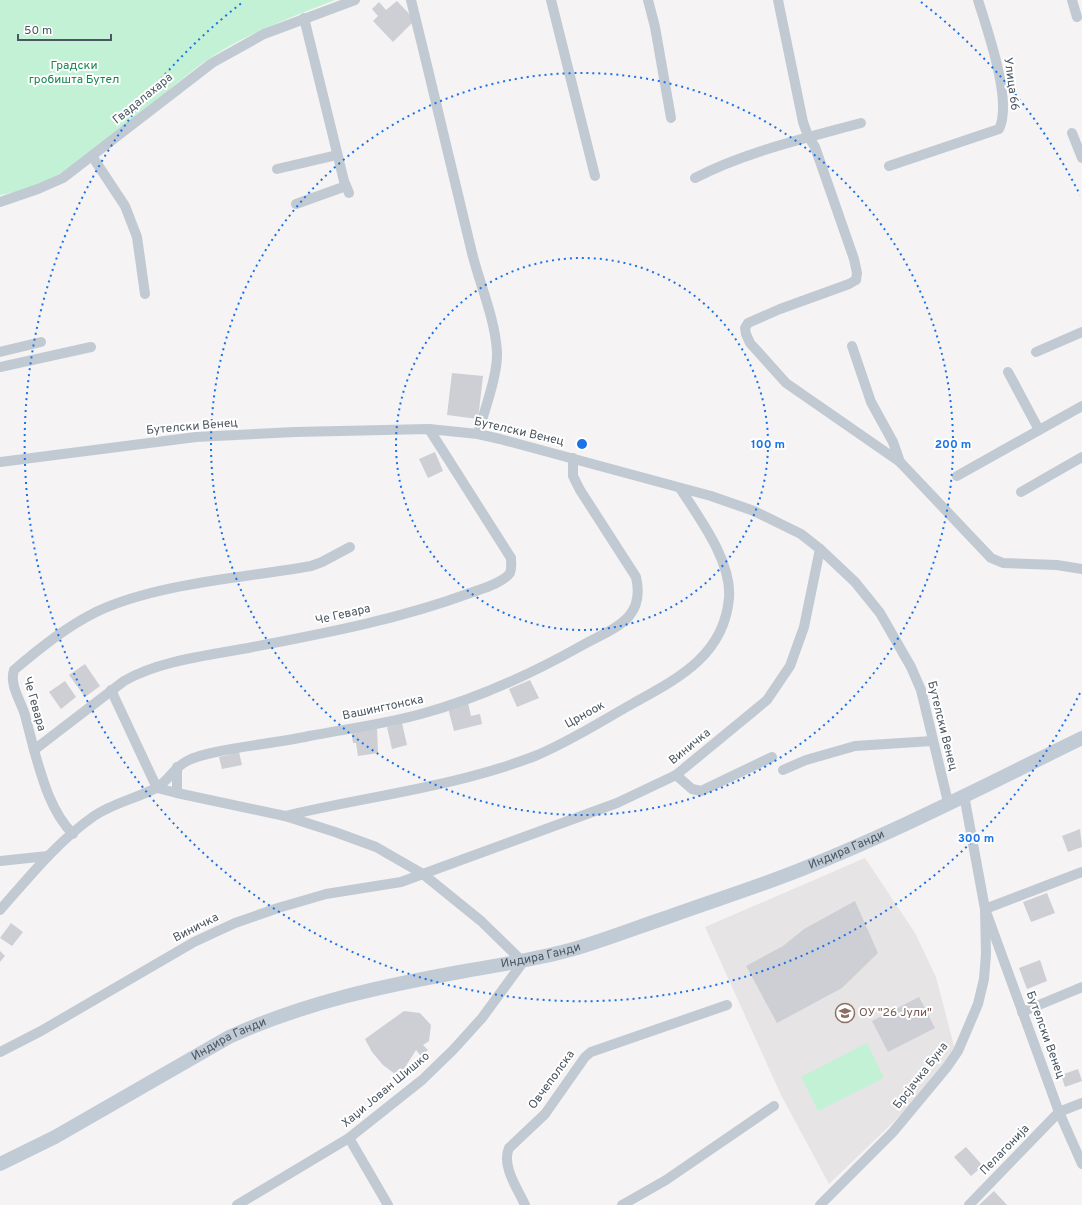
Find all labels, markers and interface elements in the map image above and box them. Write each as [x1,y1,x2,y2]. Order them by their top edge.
scale bar [18,16,111,42]
text: 50 m [24,23,52,39]
street label: Улица 66 [999,56,1023,112]
park label: Градски гробишта Бутел [29,58,119,88]
street label: Гвадалахара [110,70,176,128]
street label: Бутелски Венец [472,414,566,450]
street label: Бутелски Венец [146,415,238,439]
centre of rings [575,437,589,451]
text: 100 m [751,437,785,453]
text: 200 m [935,437,971,453]
street label: Че Гевара [314,601,372,629]
street label: Че Гевара [19,675,49,733]
street label: Бутелски Венец [923,679,961,773]
street label: Вашингтонска [341,692,425,724]
street label: Црноок [562,697,608,732]
street label: Виничка [666,725,714,769]
street label: Индира Ганди [806,827,887,874]
text: 300 m [958,831,994,847]
street label: Виничка [170,910,222,946]
street label: Индира Ганди [500,939,583,973]
street label: Бутелски Венец [1022,989,1068,1081]
school or university icon: ОУ "26 Јули" [834,1002,856,1024]
place label: ОУ "26 Јули" [859,1005,932,1021]
street label: Индира Ганди [189,1014,269,1065]
street label: Брсјачка Буна [890,1039,952,1113]
street label: Овчеполска [525,1047,579,1113]
street label: Хаџи Јован Шишко [339,1048,433,1131]
street label: Пелагонија [977,1121,1033,1179]

